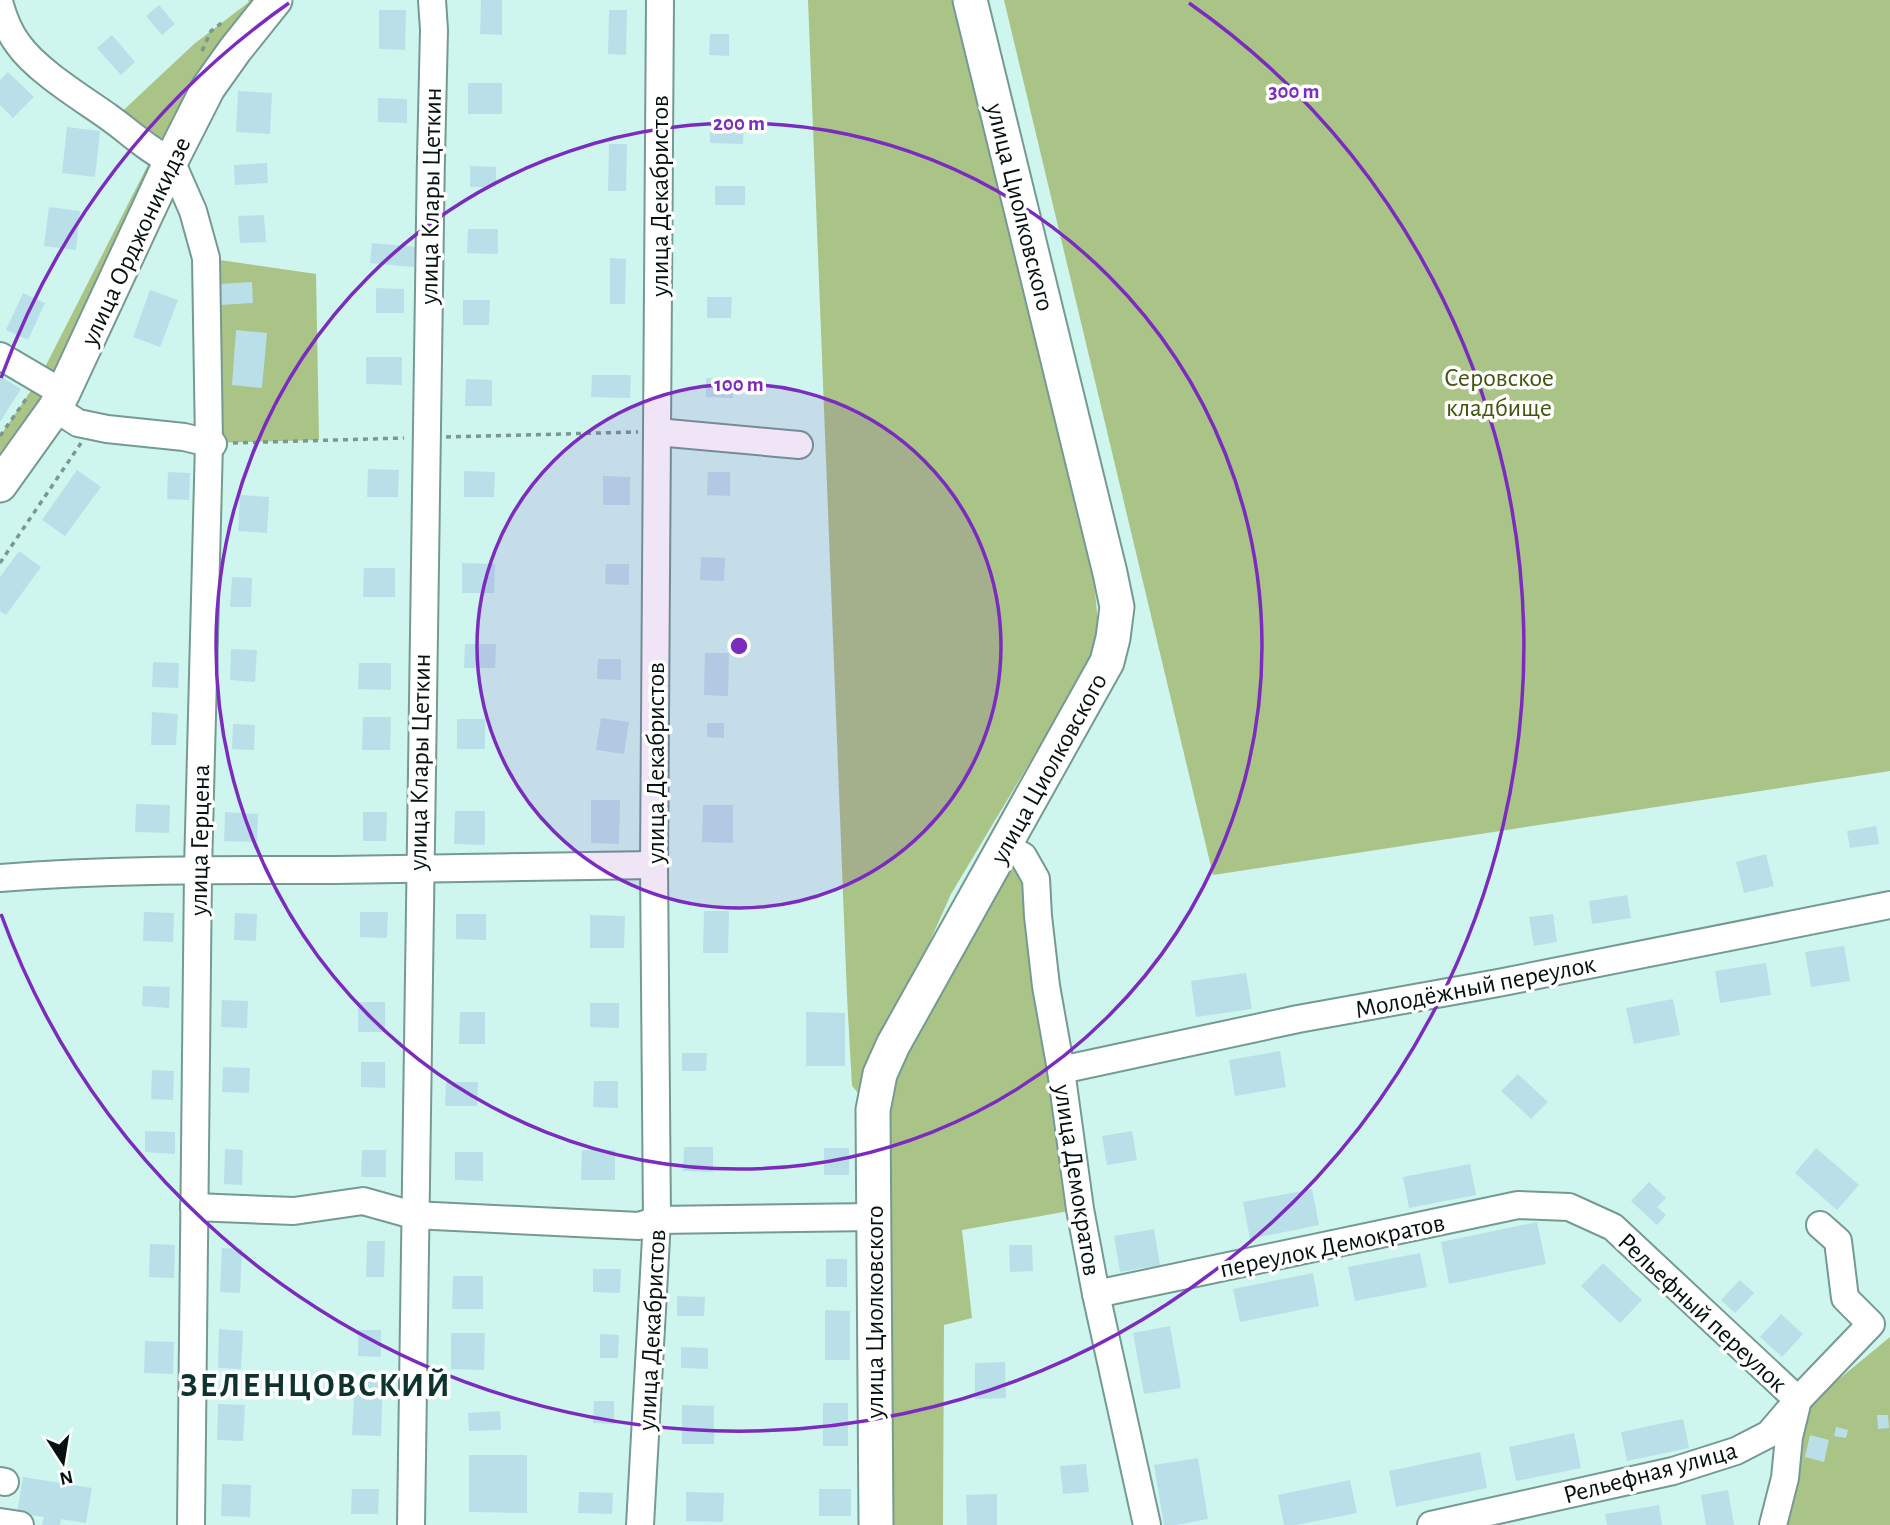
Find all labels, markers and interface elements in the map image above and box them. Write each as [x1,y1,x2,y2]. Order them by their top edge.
text: 300 m [1268,81,1320,102]
street label: улица Клары Цеткин [416,87,446,306]
street label: улица Декабристов [647,95,673,298]
street label: улица Циолковского [981,100,1058,314]
text: 200 m [713,113,765,134]
street label: улица Орджоникидзе [76,133,196,351]
park label: Серовское кладбище [1444,365,1554,421]
text: 100 m [714,374,764,395]
centre of rings [727,634,751,658]
street label: улица Клары Цеткин [405,653,435,872]
street label: улица Декабристов [643,662,669,865]
street label: улица Циолковского [985,669,1112,869]
street label: улица Герцена [186,764,214,917]
street label: Молодёжный переулок [1353,951,1598,1023]
street label: улица Демократов [1049,1082,1105,1278]
street label: улица Циолковского [862,1205,888,1420]
street label: переулок Демократов [1217,1209,1447,1283]
street label: Рельефный переулок [1613,1228,1792,1397]
street label: улица Декабристов [634,1229,670,1432]
district label: ЗЕЛЕНЦОВСКИЙ [180,1368,452,1403]
north arrow [28,1427,98,1497]
street label: Рельефная улица [1560,1437,1740,1509]
text: N [58,1466,75,1488]

